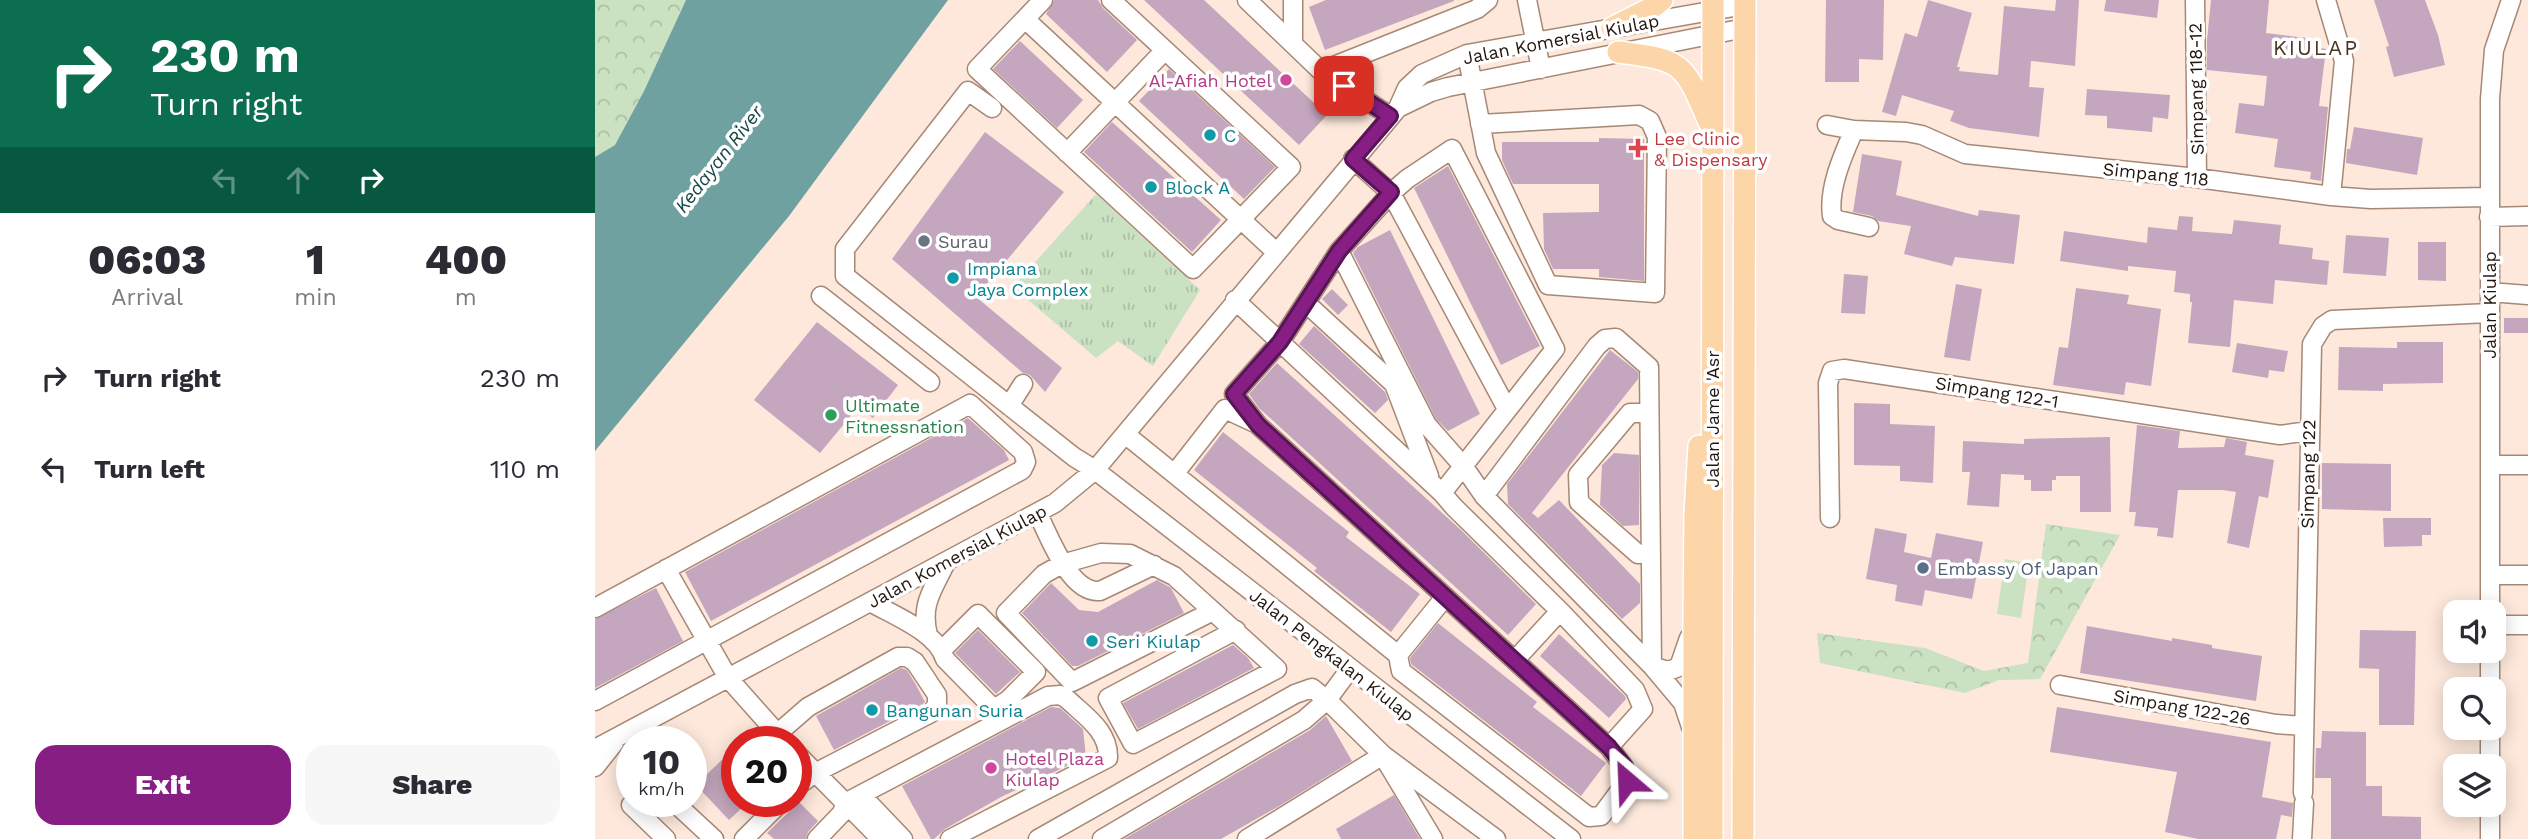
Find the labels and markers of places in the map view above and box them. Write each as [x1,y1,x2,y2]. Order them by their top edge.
pin [1314,56,1374,116]
place label: Al-Afiah Hotel [1149,70,1272,91]
marker: Al-Afiah Hotel [1278,72,1294,88]
place label: C [1224,125,1236,146]
marker: C [1202,127,1218,143]
place label: Lee Clinic & Dispensary [1654,128,1768,170]
marker: Lee Clinic & Dispensary [1628,138,1648,158]
place label: Block A [1165,177,1230,198]
marker: Block A [1143,179,1159,195]
place label: Surau [938,231,989,252]
marker: Surau [916,233,932,249]
place label: Impiana Jaya Complex [967,258,1088,300]
marker: Impiana Jaya Complex [945,270,961,286]
place label: Ultimate Fitnessnation [845,395,964,437]
marker: Ultimate Fitnessnation [823,407,839,423]
place label: Embassy Of Japan [1937,558,2099,579]
marker: Embassy Of Japan [1915,560,1931,576]
place label: Seri Kiulap [1106,631,1201,652]
marker: Seri Kiulap [1084,633,1100,649]
place label: Bangunan Suria [886,700,1023,721]
marker: Bangunan Suria [864,702,880,718]
place label: Hotel Plaza Kiulap [1005,748,1104,790]
marker: Hotel Plaza Kiulap [983,760,999,776]

